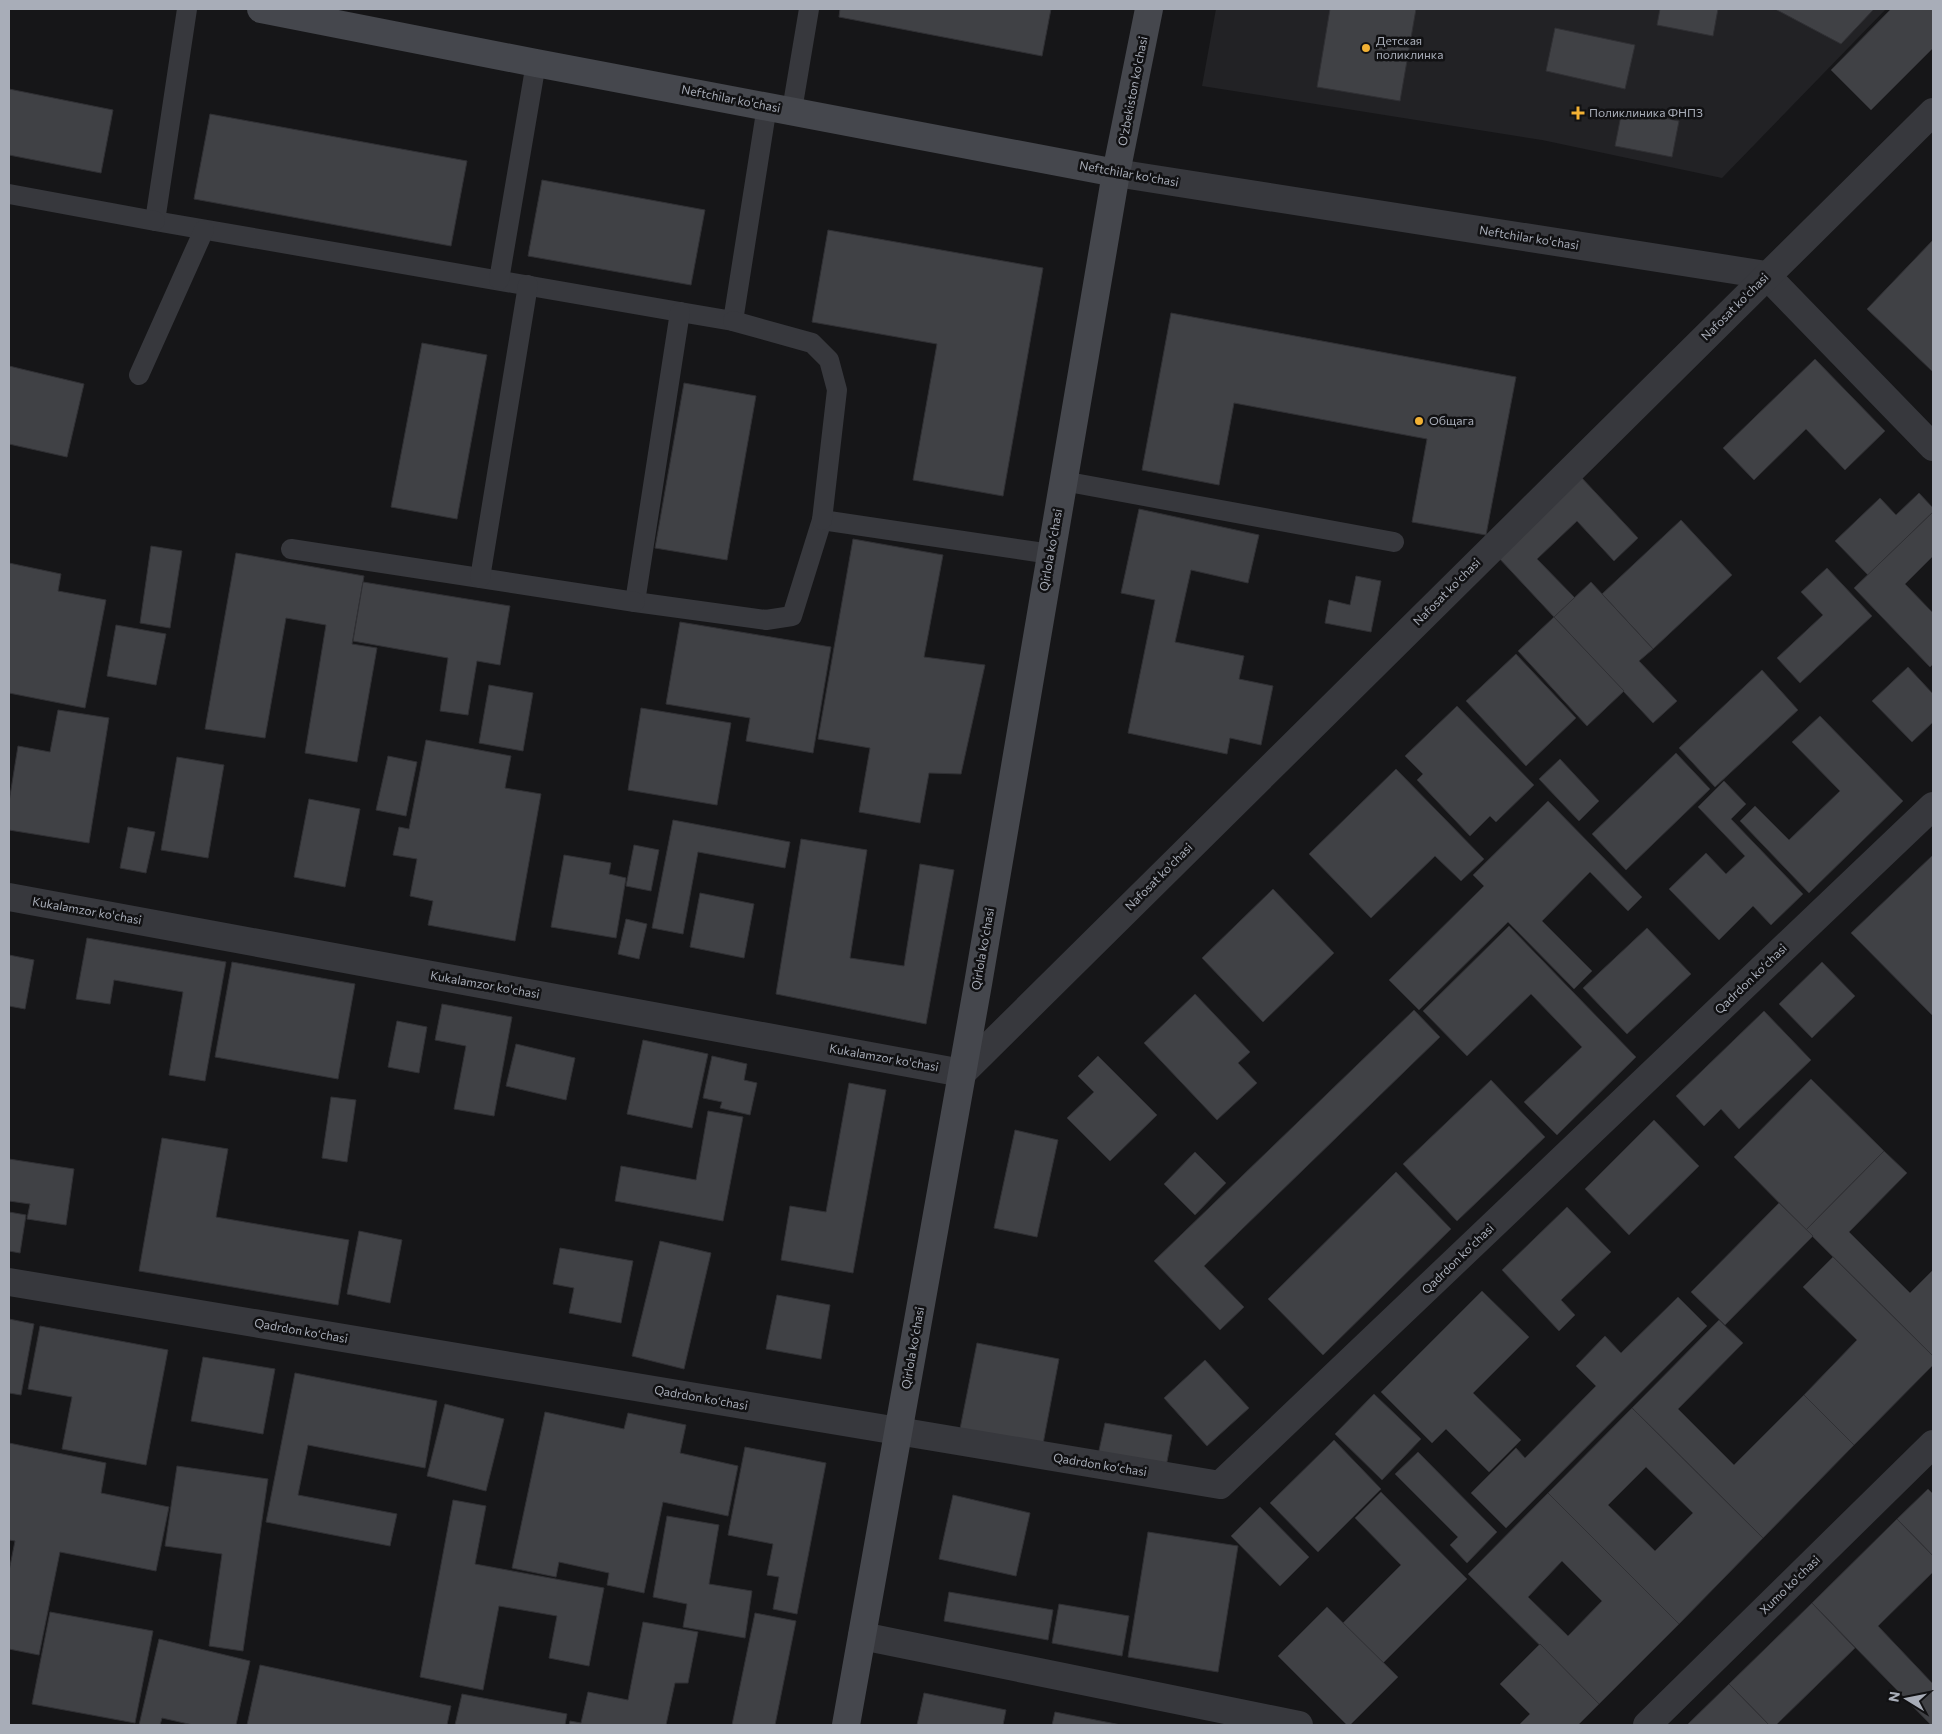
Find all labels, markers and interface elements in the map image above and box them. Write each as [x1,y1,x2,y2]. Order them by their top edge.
place label: Детская поликлинка [1376,33,1443,61]
street label: O'zbekiston ko'chasi [1115,35,1150,147]
marker: Детская поликлинка [1360,42,1372,54]
street label: Neftchilar ko'chasi [680,82,782,114]
place label: Поликлиника ФНПЗ [1589,105,1703,119]
marker: Поликлиника ФНПЗ [1571,106,1585,120]
street label: Neftchilar ko'chasi [1078,157,1180,189]
street label: Neftchilar ko'chasi [1478,222,1580,252]
street label: Nafosat ko'chasi [1698,270,1771,343]
place label: Общага [1429,413,1474,427]
marker: Общага [1413,415,1425,427]
street label: Qirlola koʻchasi [1036,508,1064,592]
street label: Nafosat ko'chasi [1410,555,1483,628]
street label: Nafosat ko'chasi [1122,840,1195,913]
street label: Kukalamzor ko'chasi [31,893,143,927]
street label: Qirlola koʻchasi [968,907,996,991]
street label: Qadrdon koʻchasi [1711,940,1789,1016]
street label: Kukalamzor ko'chasi [429,967,541,1001]
street label: Kukalamzor ko'chasi [828,1040,940,1074]
street label: Qadrdon koʻchasi [1418,1220,1496,1296]
street label: Qirlola koʻchasi [898,1306,926,1390]
street label: Qadrdon koʻchasi [253,1315,349,1345]
street label: Qadrdon koʻchasi [653,1382,749,1412]
street label: Qadrdon koʻchasi [1052,1450,1148,1478]
street label: Xumo ko'chasi [1756,1552,1822,1616]
north arrow [1882,1674,1932,1724]
text: N [1884,1690,1903,1703]

